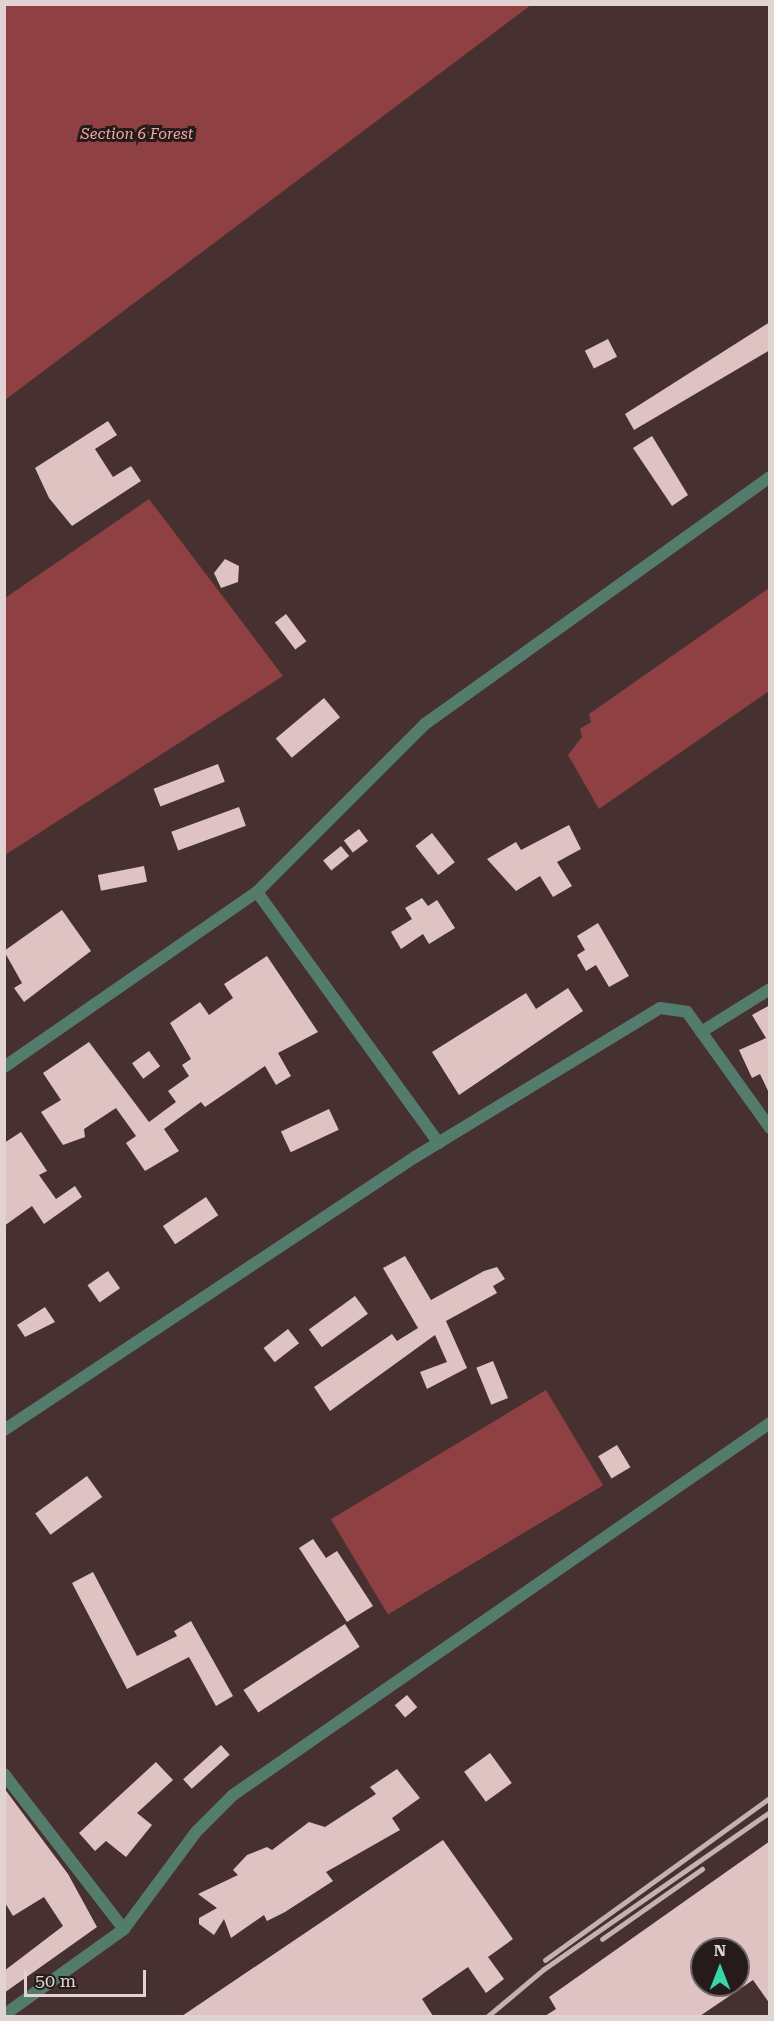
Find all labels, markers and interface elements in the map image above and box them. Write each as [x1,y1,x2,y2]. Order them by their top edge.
park label: Section 6 Forest [81,126,193,144]
north arrow [690,1937,750,1997]
text: N [714,1941,726,1960]
scale bar [27,1958,148,1996]
text: 50 m [35,1970,76,1991]

